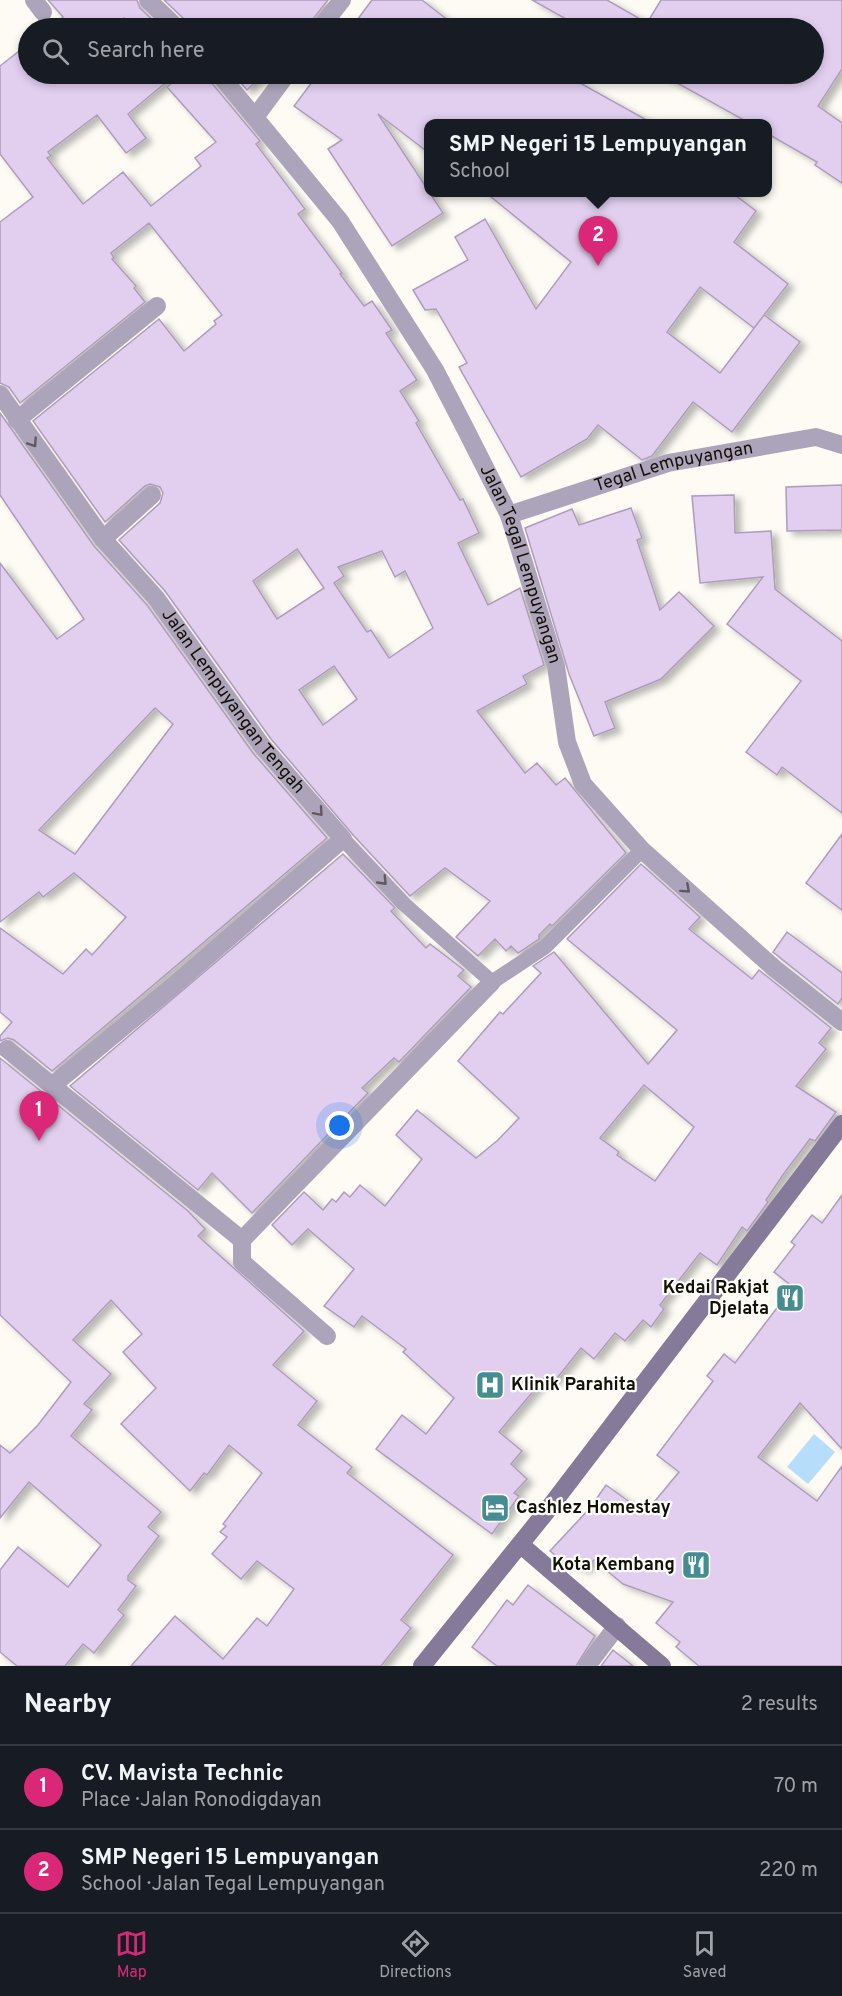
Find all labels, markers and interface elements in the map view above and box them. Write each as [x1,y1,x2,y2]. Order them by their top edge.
search box [18,18,824,84]
icon: search [39,35,72,68]
text: Search here [87,38,205,65]
popup [424,119,772,197]
text: SMP Negeri 15 Lempuyangan [449,132,747,159]
text: School [449,159,510,185]
pin: 2 [578,216,618,266]
one-way arrow [26,436,37,447]
street label: Tegal Lempuyangan [591,437,755,498]
street label: Jalan Tegal Lempuyangan [474,461,566,667]
street label: Jalan Lempuyangan Tengah [156,604,310,799]
one-way arrow [312,805,323,816]
one-way arrow [376,875,387,885]
one-way arrow [679,882,690,893]
pin: 1 [20,1092,58,1141]
your location [325,1111,354,1140]
place label: Kedai Rakjat Djelata [663,1277,769,1321]
restaurant icon: Kedai Rakjat Djelata [774,1282,806,1314]
hospital icon: Klinik Parahita [474,1369,506,1401]
place label: Klinik Parahita [511,1374,636,1397]
hotel icon: Cashlez Homestay [479,1492,511,1524]
place label: Cashlez Homestay [516,1497,671,1520]
restaurant icon: Kota Kembang [680,1549,712,1581]
place label: Kota Kembang [552,1554,675,1577]
text: Nearby [24,1689,112,1722]
text: 2 results [741,1692,818,1718]
text: CV. Mavista Technic [81,1761,284,1788]
text: 1 [40,1774,48,1800]
text: 70 m [774,1774,818,1800]
text: Place · Jalan Ronodigdayan [81,1788,322,1814]
text: SMP Negeri 15 Lempuyangan [81,1845,379,1872]
text: 2 [37,1858,50,1884]
text: 220 m [759,1858,818,1884]
text: School · Jalan Tegal Lempuyangan [81,1872,385,1898]
tab: Map [115,1927,148,1983]
tab: Directions [379,1927,452,1983]
tab: Saved [683,1927,727,1983]

